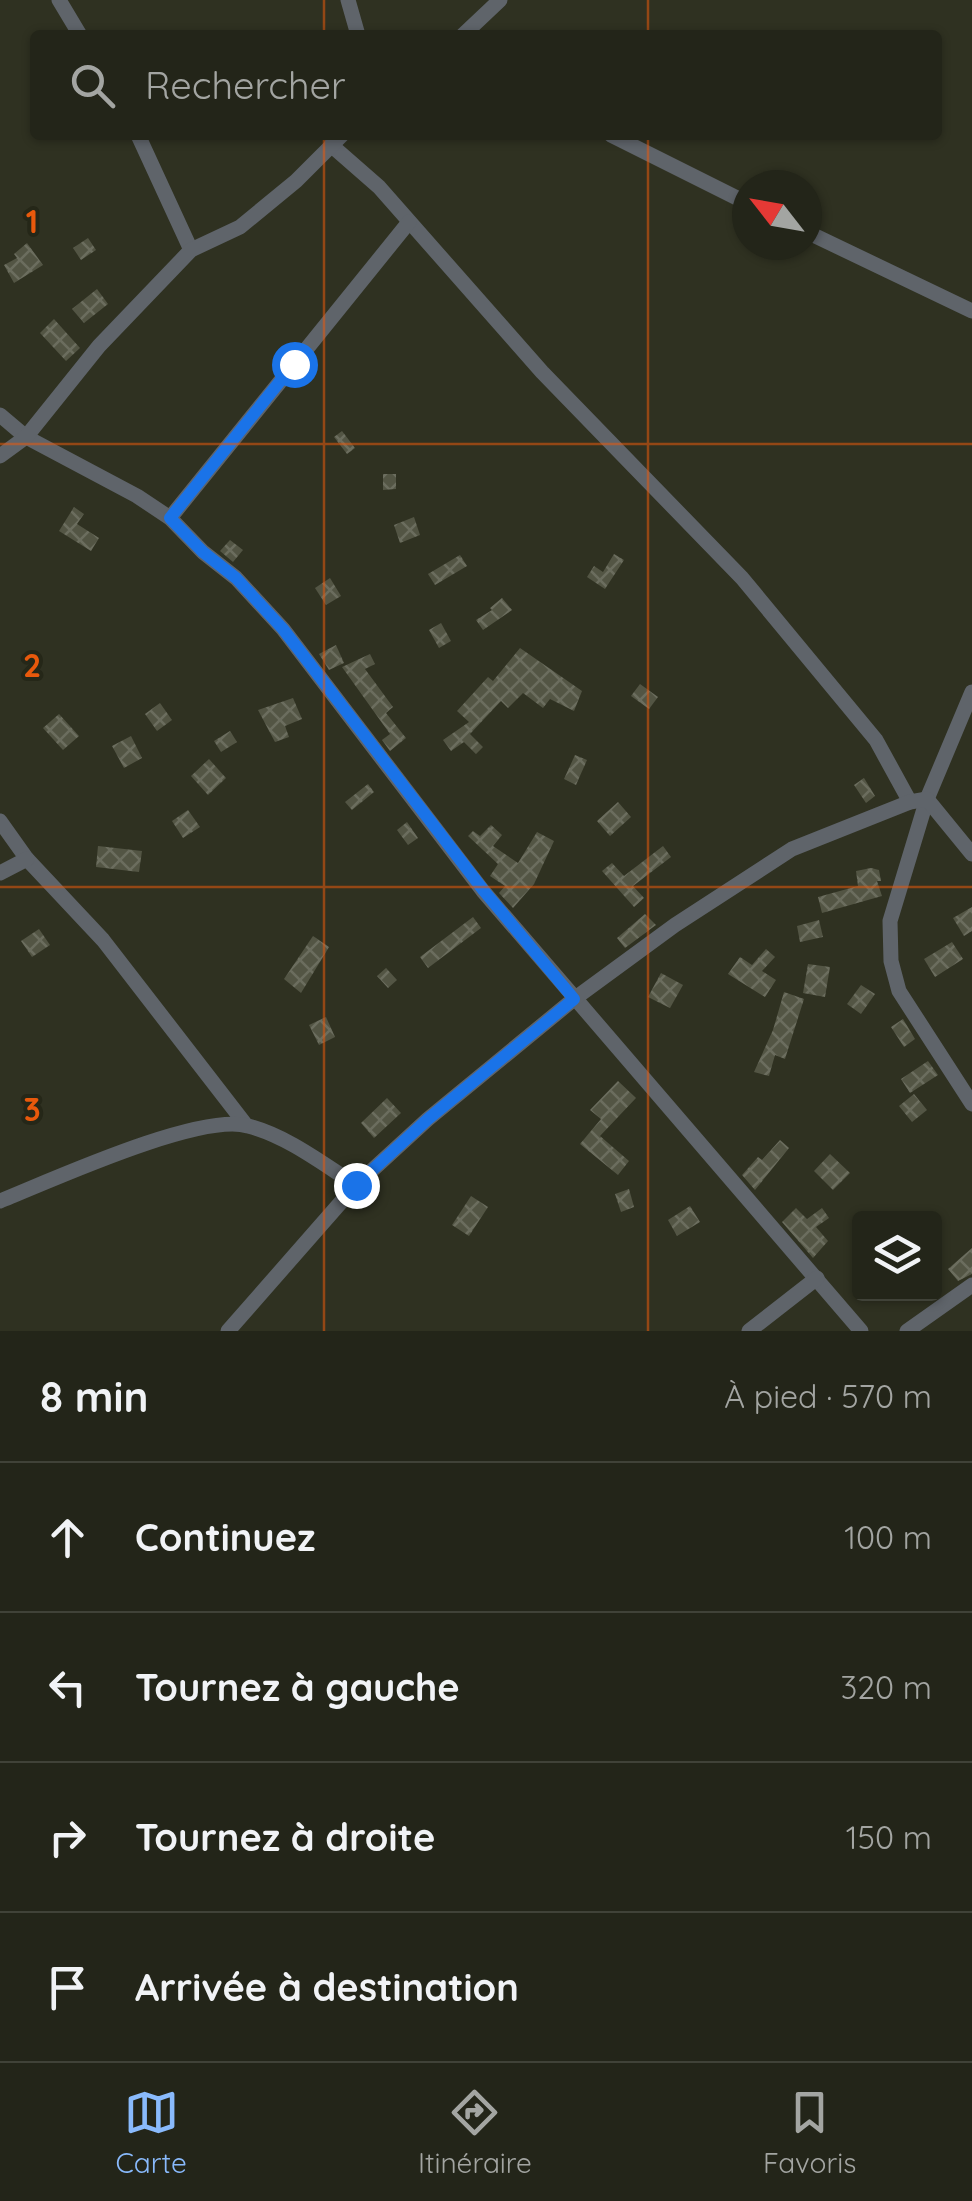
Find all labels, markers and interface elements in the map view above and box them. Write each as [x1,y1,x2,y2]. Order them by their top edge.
search box [30,30,942,140]
icon: search [65,58,120,113]
text: Rechercher [145,61,346,109]
north arrow [732,170,822,260]
text: 1 [26,201,38,241]
route start [272,342,318,388]
text: 2 [23,645,41,685]
text: 3 [23,1089,41,1129]
route end [334,1163,380,1209]
map controls [852,1211,942,1301]
button: layers [852,1211,942,1301]
text: 8 min [40,1370,148,1423]
text: À pied · 570 m [724,1376,932,1416]
icon: ahead [40,1510,95,1565]
text: Continuez [135,1513,315,1561]
text: 100 m [844,1517,932,1557]
icon: left [40,1660,95,1715]
text: Tournez à gauche [135,1663,460,1711]
text: 320 m [841,1667,932,1707]
icon: right [40,1810,95,1865]
text: Tournez à droite [135,1813,435,1861]
text: 150 m [846,1817,932,1857]
icon: arrive [40,1960,95,2015]
text: Arrivée à destination [135,1963,519,2011]
tab: Carte [116,2085,187,2180]
tab: Itinéraire [418,2085,532,2180]
tab: Favoris [763,2085,856,2180]

